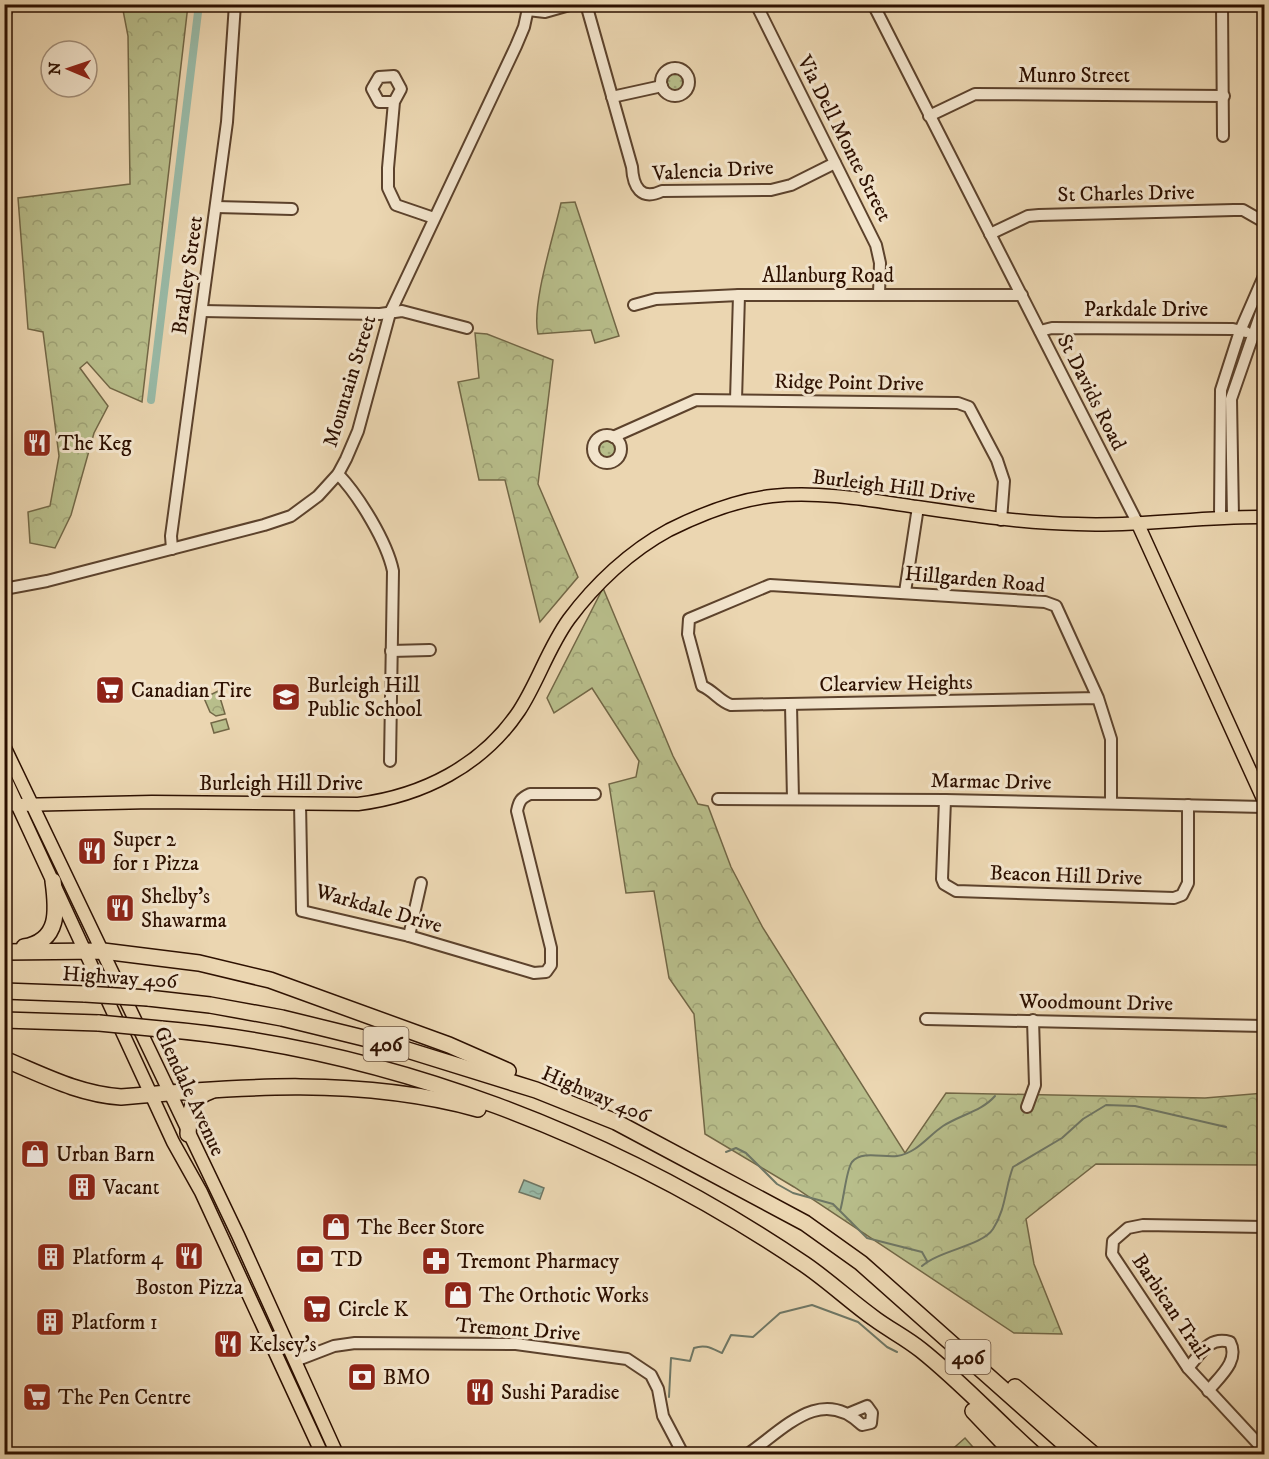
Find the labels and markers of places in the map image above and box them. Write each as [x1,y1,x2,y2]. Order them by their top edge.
restaurant icon: The Keg [21,427,53,459]
place label: The Keg [58,431,132,457]
place label: Burleigh Hill Public School [307,673,423,723]
supermarket icon: Canadian Tire [94,674,126,706]
place label: Canadian Tire [131,678,252,704]
school or university icon: Burleigh Hill Public School [270,681,302,713]
place label: Super 2 for 1 Pizza [113,827,199,877]
restaurant icon: Super 2 for 1 Pizza [76,835,108,867]
place label: Shelby's Shawarma [141,884,227,934]
restaurant icon: Shelby's Shawarma [104,892,136,924]
shop icon: Urban Barn [19,1138,51,1170]
place label: Urban Barn [56,1142,155,1168]
building icon: Vacant [66,1171,98,1203]
place label: Vacant [102,1175,160,1201]
shop icon: The Beer Store [320,1211,352,1243]
place label: The Beer Store [357,1215,485,1241]
restaurant icon: Boston Pizza [173,1240,205,1272]
building icon: Platform 4 [35,1241,67,1273]
bank icon: TD [294,1243,326,1275]
place label: Platform 4 [72,1245,164,1271]
pharmacy icon: Tremont Pharmacy [420,1245,452,1277]
place label: TD [331,1247,363,1273]
place label: Tremont Pharmacy [457,1249,620,1275]
place label: Boston Pizza [135,1275,243,1301]
shop icon: The Orthotic Works [442,1279,474,1311]
place label: The Orthotic Works [479,1283,649,1309]
supermarket icon: Circle K [301,1293,333,1325]
place label: Circle K [338,1297,409,1323]
building icon: Platform 1 [34,1306,66,1338]
place label: Platform 1 [71,1310,158,1336]
restaurant icon: Kelsey's [212,1328,244,1360]
place label: Kelsey's [249,1332,317,1358]
bank icon: BMO [346,1361,378,1393]
place label: BMO [383,1365,430,1391]
restaurant icon: Sushi Paradise [464,1376,496,1408]
place label: Sushi Paradise [501,1380,620,1406]
supermarket icon: The Pen Centre [21,1381,53,1413]
place label: The Pen Centre [58,1385,191,1411]

